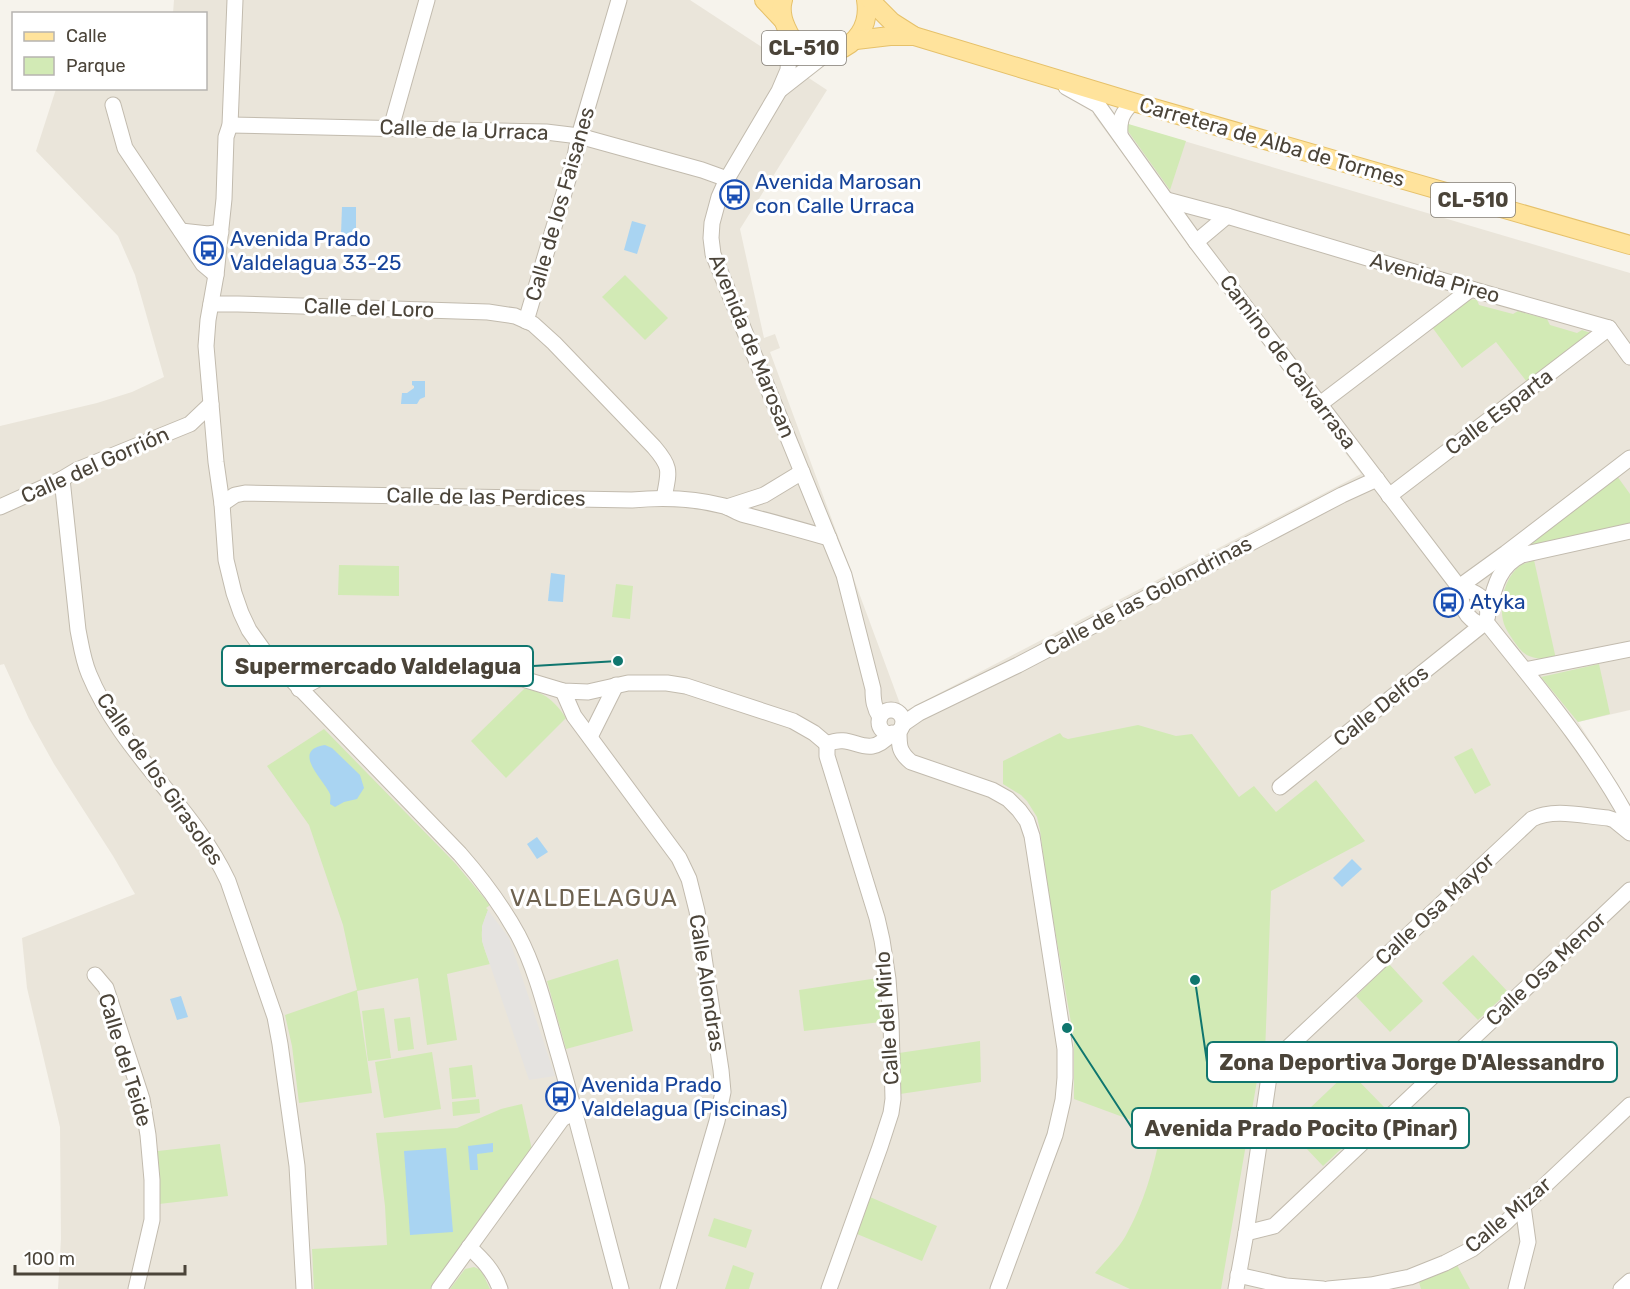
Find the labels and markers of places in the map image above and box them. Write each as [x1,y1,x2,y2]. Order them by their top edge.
place label: Avenida Marosan con Calle Urraca [755,169,922,218]
bus stop icon: Avenida Marosan con Calle Urraca [718,178,750,210]
place label: Avenida Prado Valdelagua 33-25 [230,226,402,275]
bus stop icon: Avenida Prado Valdelagua 33-25 [193,235,225,267]
bus stop icon: Atyka [1433,586,1465,618]
place label: Atyka [1470,589,1526,614]
callout: Supermercado Valdelagua [222,646,533,686]
callout: Zona Deportiva Jorge D'Alessandro [1207,1042,1617,1082]
place label: Avenida Prado Valdelagua (Piscinas) [581,1072,788,1121]
bus stop icon: Avenida Prado Valdelagua (Piscinas) [544,1081,576,1113]
callout: Avenida Prado Pocito (Pinar) [1132,1108,1469,1148]

